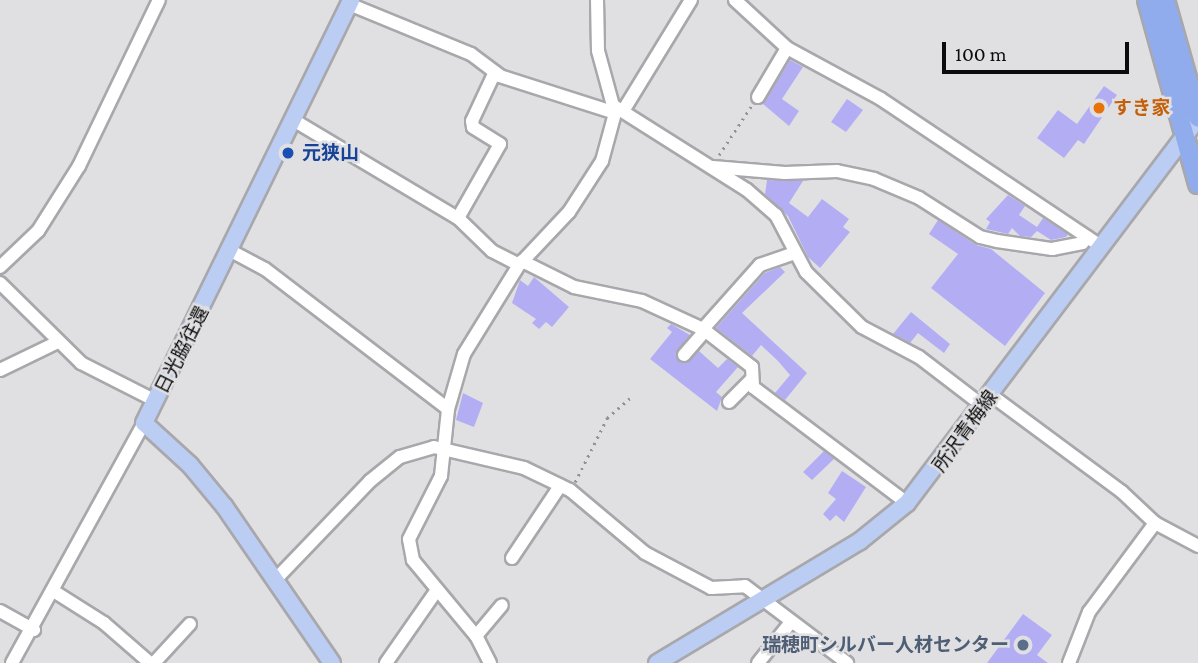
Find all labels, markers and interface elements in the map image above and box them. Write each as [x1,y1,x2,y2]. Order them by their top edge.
scale bar [946,28,1133,72]
text: 100 m [955,42,1007,66]
place label: すき家 [1113,97,1170,119]
marker: すき家 [1091,100,1107,116]
place label: 元狭山 [302,142,359,164]
marker: 元狭山 [280,145,296,161]
street label: 日光脇往還 [150,303,214,397]
street label: 所沢青梅線 [928,386,1002,476]
place label: 瑞穂町シルバー人材センター [762,634,1009,656]
marker: 瑞穂町シルバー人材センター [1015,637,1031,653]

